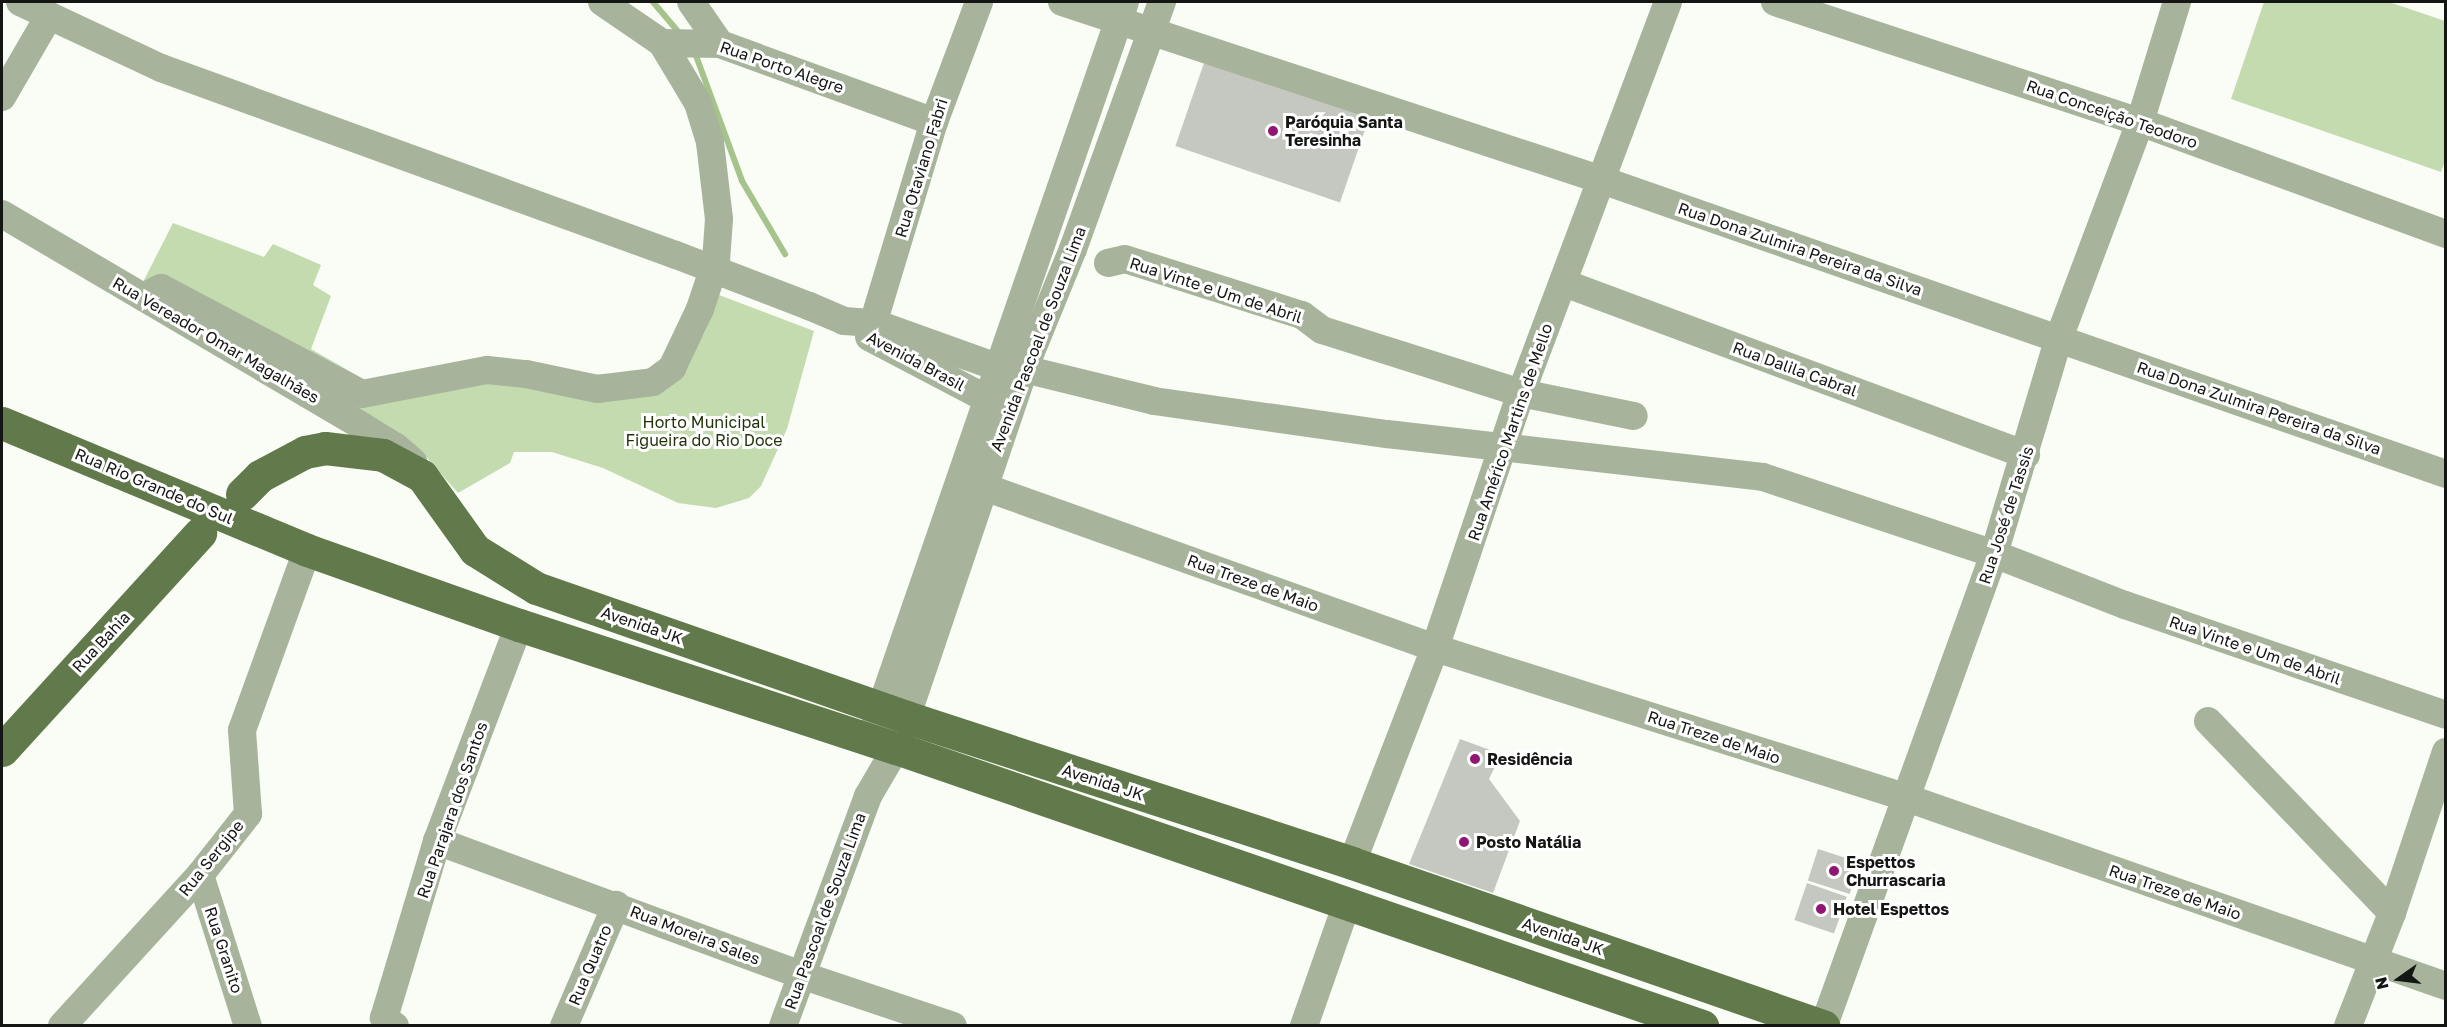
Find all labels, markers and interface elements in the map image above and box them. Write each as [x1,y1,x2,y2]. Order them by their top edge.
street label: Rua Porto Alegre [718,37,846,97]
street label: Rua Conceição Teodoro [2024,76,2200,152]
street label: Rua Otaviano Fabri [891,96,951,240]
place label: Paróquia Santa Teresinha [1285,112,1403,150]
marker: Paróquia Santa Teresinha [1266,124,1280,138]
street label: Rua Dona Zulmira Pereira da Silva [1676,198,1924,300]
street label: Avenida Pascoal de Souza Lima [986,224,1090,454]
street label: Rua Vinte e Um de Abril [1127,253,1305,327]
street label: Rua Vereador Omar Magalhães [109,273,323,407]
street label: Rua Américo Martins de Mello [1464,321,1556,543]
street label: Avenida Brasil [864,327,968,395]
street label: Rua Dalila Cabral [1730,338,1860,400]
street label: Rua Dona Zulmira Pereira da Silva [2135,357,2383,459]
park label: Horto Municipal Figueira do Rio Doce [625,412,783,450]
street label: Rua Rio Grande do Sul [72,444,236,528]
street label: Rua José de Tassis [1975,444,2037,586]
street label: Rua Treze de Maio [1185,550,1321,616]
street label: Avenida JK [599,602,685,648]
street label: Rua Bahia [68,608,134,676]
street label: Rua Vinte e Um de Abril [2167,612,2343,688]
street label: Rua Treze de Maio [1645,706,1783,768]
street label: Rua Parajara dos Santos [413,719,491,901]
place label: Residência [1487,749,1572,769]
marker: Residência [1468,752,1482,766]
street label: Avenida JK [1060,760,1146,804]
street label: Rua Pascoal de Souza Lima [780,810,870,1012]
street label: Rua Sergipe [175,816,247,900]
place label: Posto Natália [1476,832,1581,852]
marker: Posto Natália [1457,835,1471,849]
place label: Espettos Churrascaria [1846,852,1945,890]
street label: Rua Treze de Maio [2106,860,2244,924]
marker: Espettos Churrascaria [1827,864,1841,878]
place label: Hotel Espettos [1833,899,1949,919]
street label: Rua Moreira Sales [627,901,763,969]
marker: Hotel Espettos [1814,902,1828,916]
street label: Rua Granito [201,904,247,996]
street label: Avenida JK [1520,913,1606,959]
street label: Rua Quatro [564,922,616,1008]
north arrow [2369,949,2429,1009]
text: N [2370,975,2393,992]

